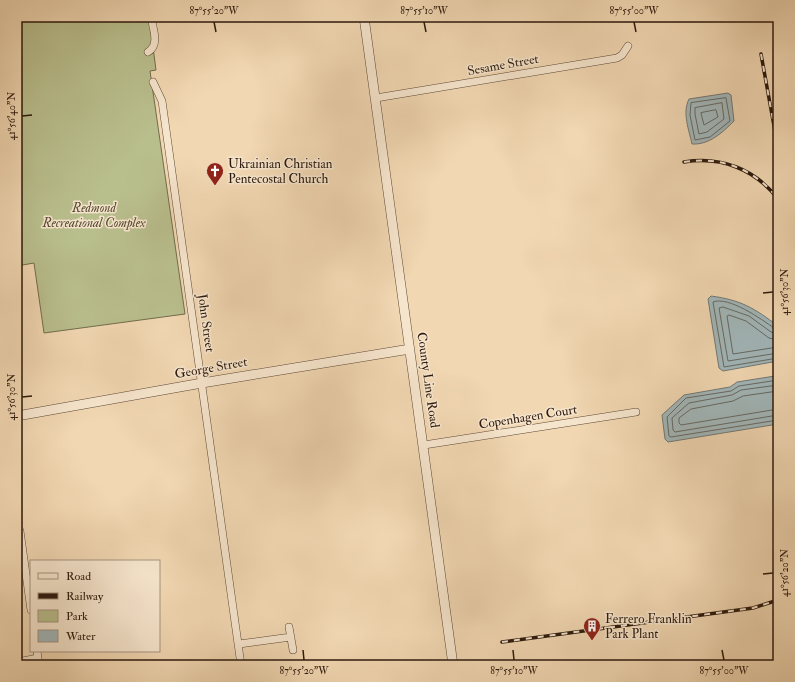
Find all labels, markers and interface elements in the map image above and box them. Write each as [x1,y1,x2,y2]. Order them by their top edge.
text: 87°55'20"W [190,5,239,17]
text: 87°55'10"W [400,5,448,17]
text: 87°55'00"W [610,5,659,17]
street label: Sesame Street [466,51,540,79]
text: 41°56'40"N [6,92,18,140]
place label: Ukrainian Christian Pentecostal Church [228,156,333,187]
church icon: Ukrainian Christian Pentecostal Church [205,161,225,186]
park label: Redmond Recreational Complex [41,200,146,231]
text: 41°56'30"N [779,269,791,315]
street label: John Street [194,292,218,353]
street label: County Line Road [412,331,443,430]
street label: George Street [174,354,248,382]
text: 41°56'30"N [6,374,18,420]
street label: Copenhagen Court [478,401,579,434]
text: 41°56'20"N [779,549,791,597]
legend [30,560,160,652]
text: Road [66,569,91,584]
text: Railway [66,589,104,604]
text: Park [66,609,88,624]
place label: Ferrero Franklin Park Plant [605,611,692,642]
building icon: Ferrero Franklin Park Plant [582,616,602,641]
text: Water [65,629,96,644]
text: 87°55'20"W [280,665,329,677]
text: 87°55'10"W [490,665,538,677]
text: 87°55'00"W [700,665,749,677]

